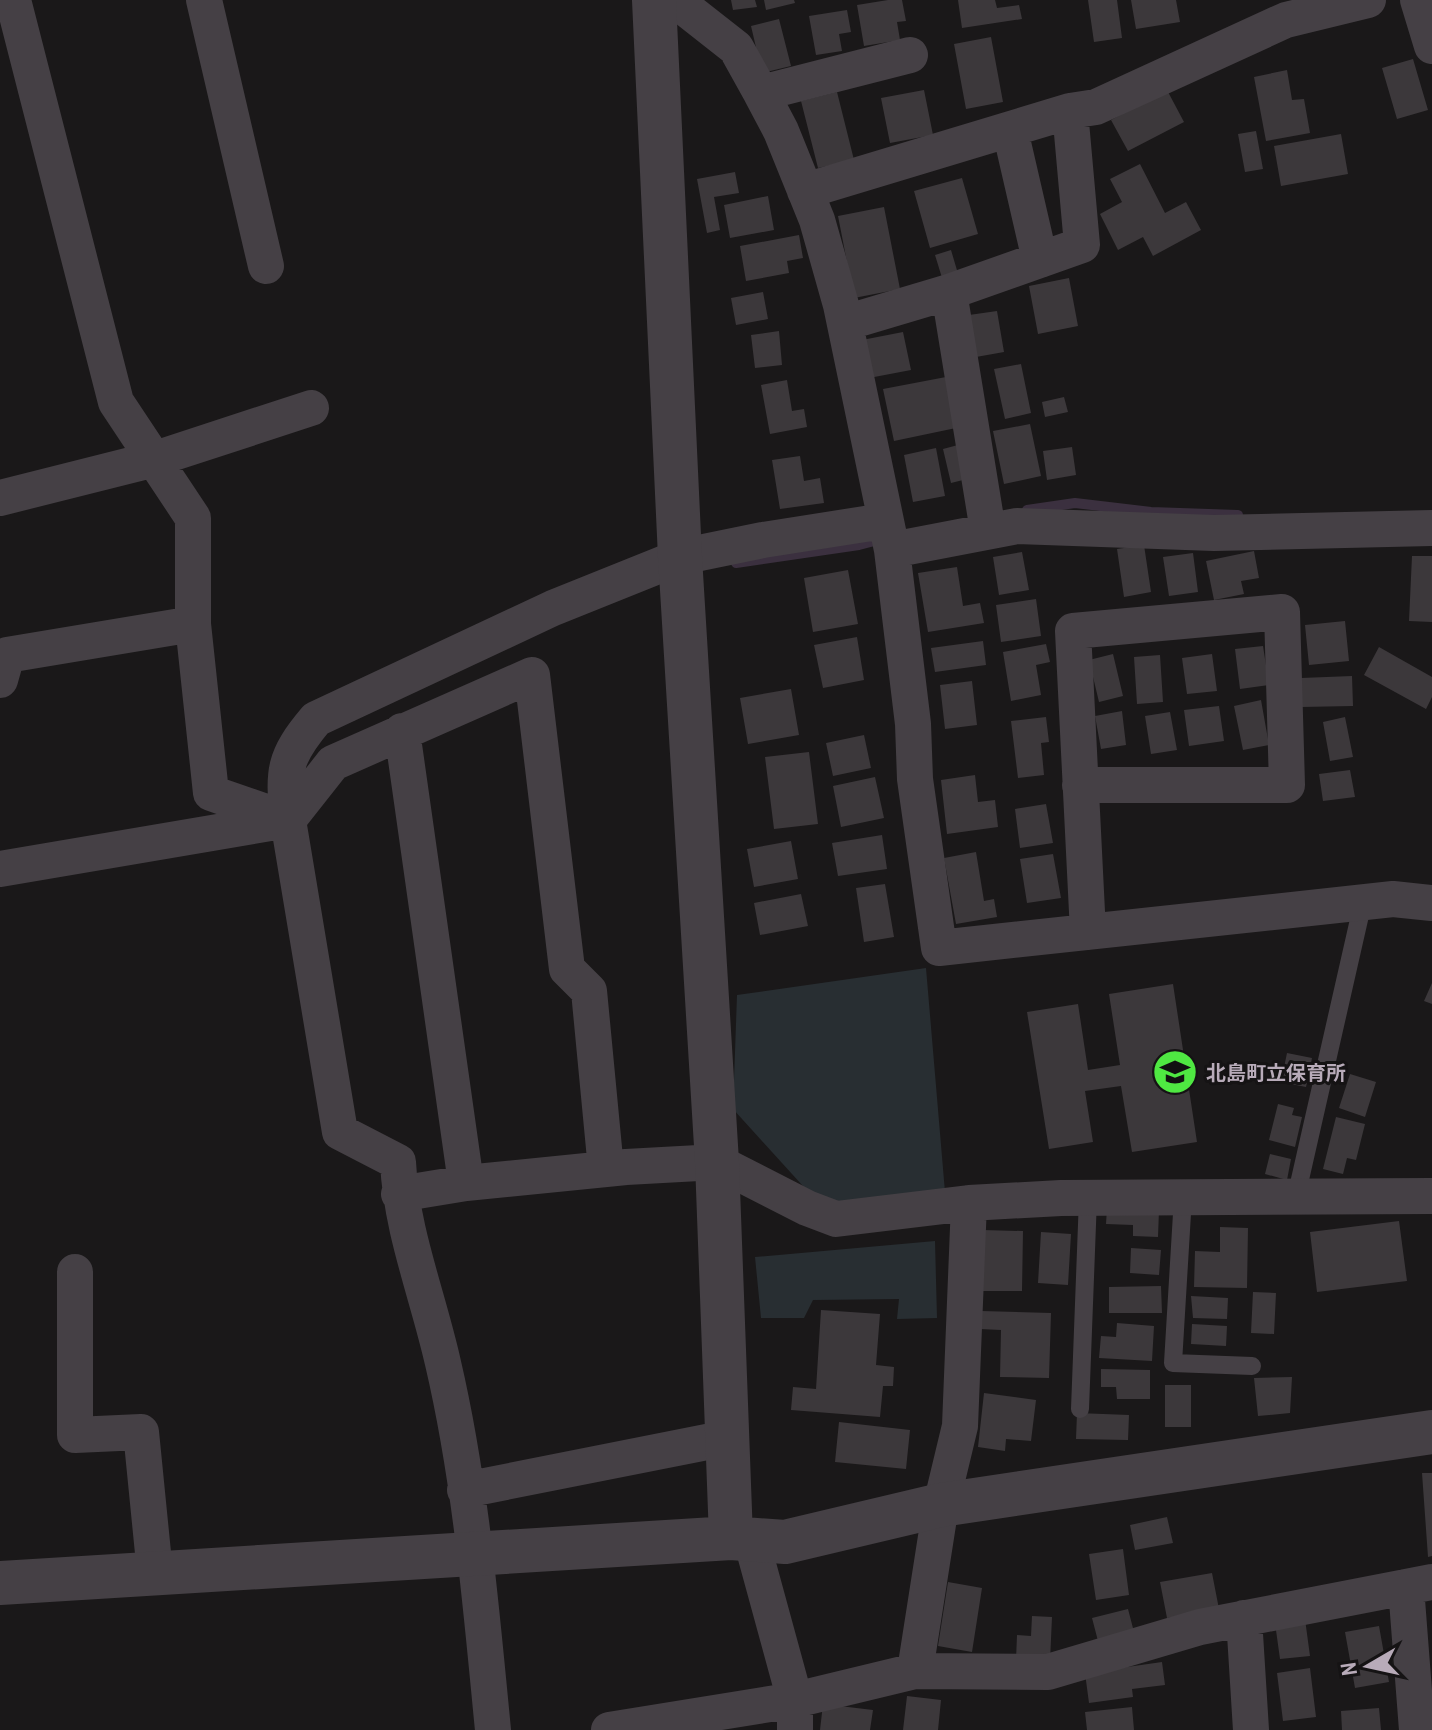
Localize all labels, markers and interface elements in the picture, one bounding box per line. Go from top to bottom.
school or university icon: 北島町立保育所 [1151,1048,1199,1096]
place label: 北島町立保育所 [1206,1059,1346,1086]
north arrow [1328,1626,1408,1706]
text: N [1332,1660,1364,1678]

